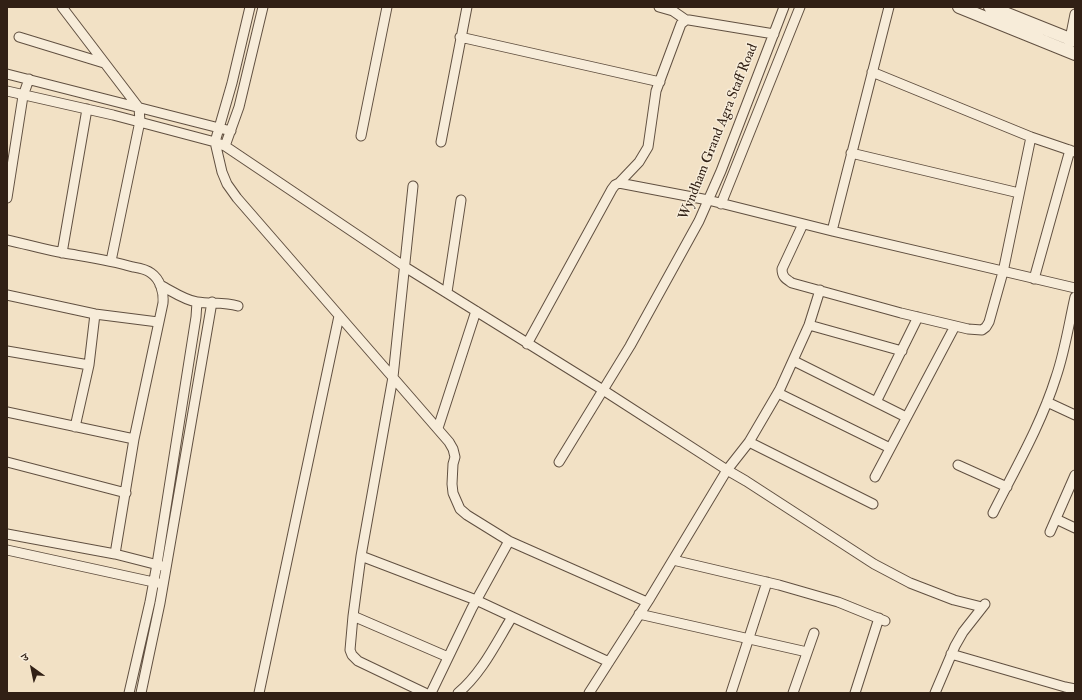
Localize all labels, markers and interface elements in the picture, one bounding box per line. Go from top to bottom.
street label: Wyndham Grand Agra Staff Road [676,41,762,223]
north arrow [12,648,52,688]
text: उ [19,651,31,664]

